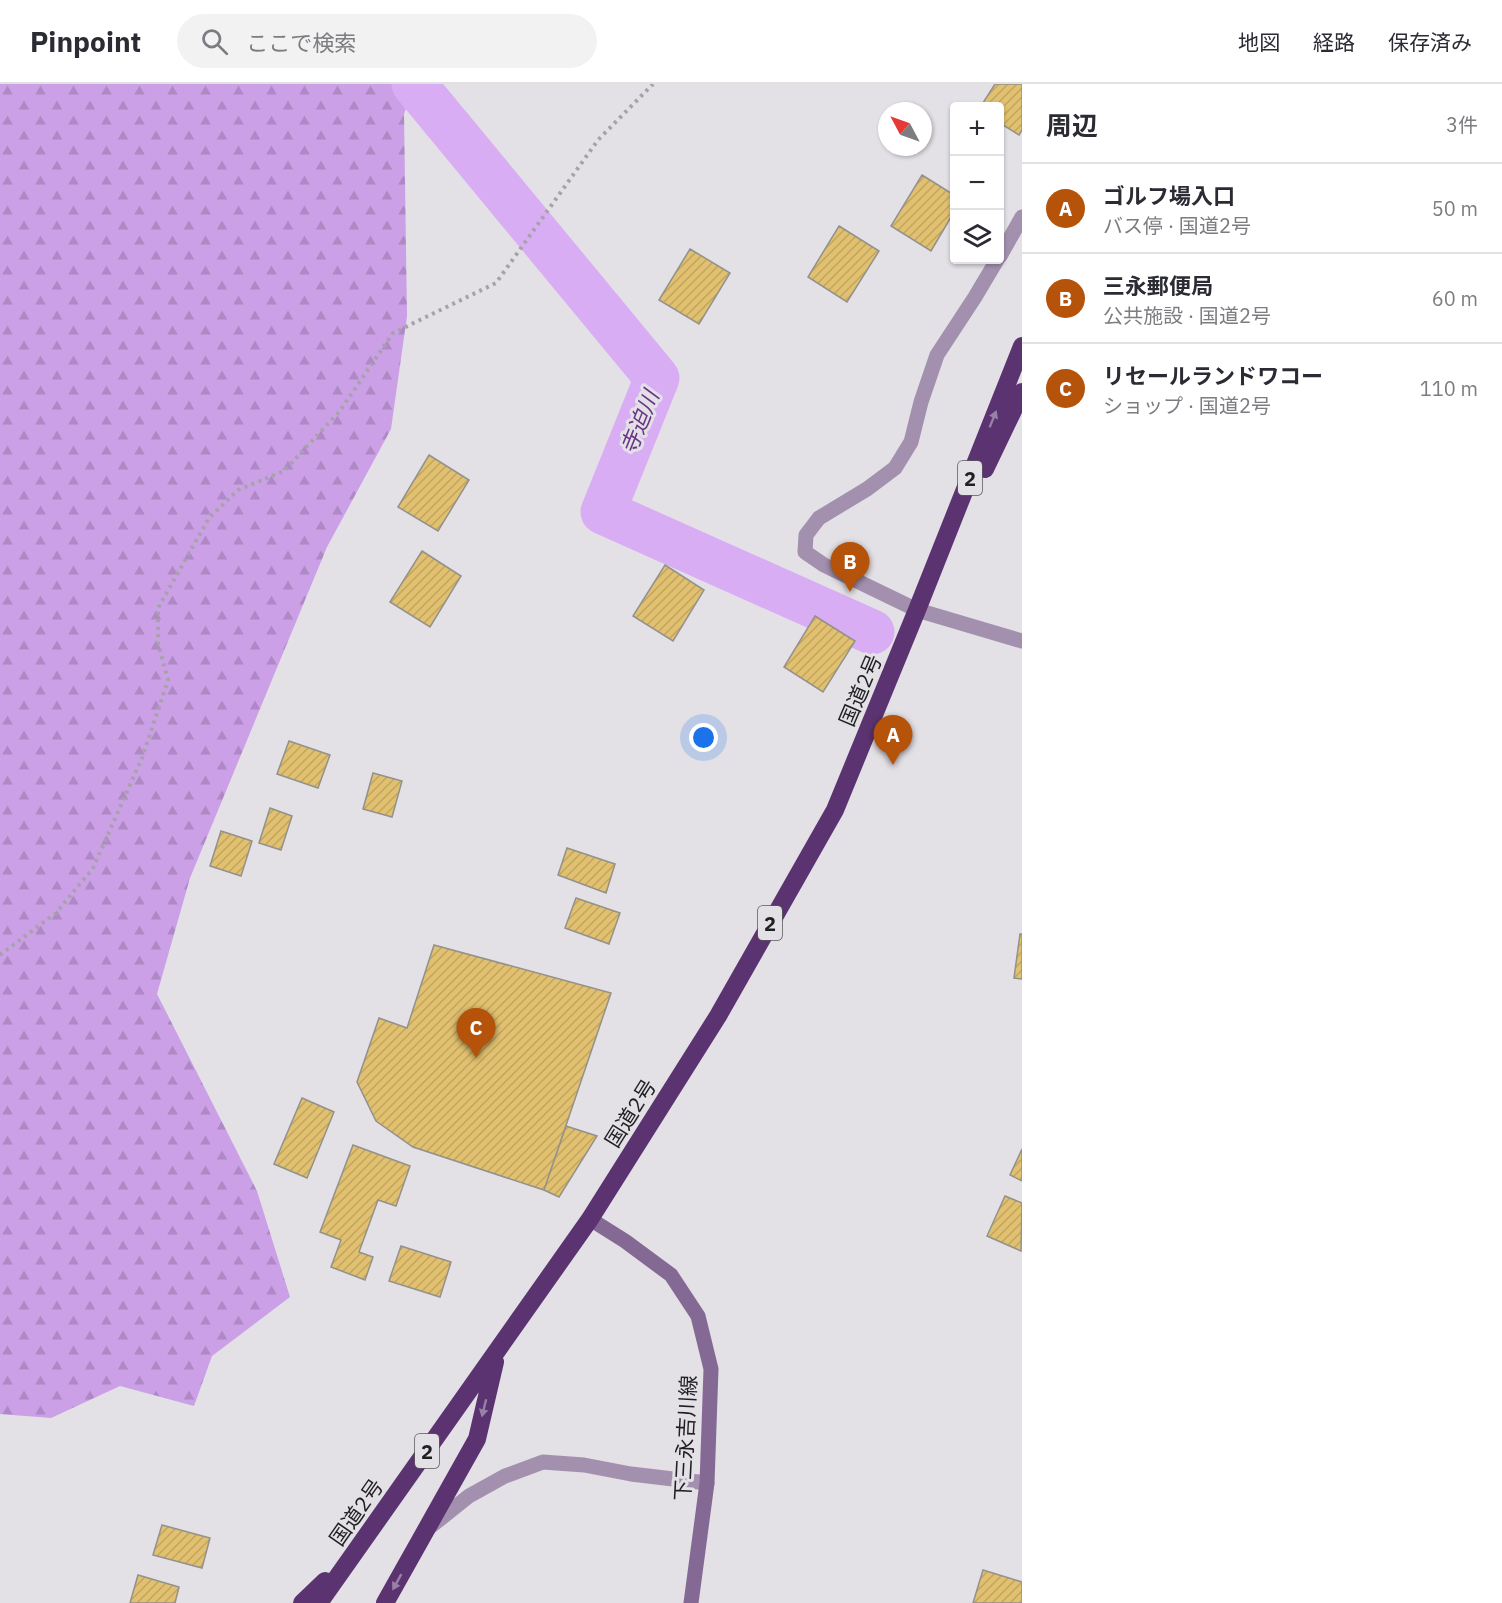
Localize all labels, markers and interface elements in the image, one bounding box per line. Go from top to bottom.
search box [177,14,597,68]
text: Pinpoint [30,23,141,60]
icon: search [198,25,231,58]
text: ここで検索 [246,28,356,57]
text: 地図 [1238,28,1280,56]
text: 経路 [1313,28,1355,56]
text: 保存済み [1388,28,1472,56]
north arrow [878,102,932,156]
map controls [950,102,1004,264]
button: + [950,102,1004,156]
text: 周辺 [1046,108,1098,142]
text: 3件 [1446,111,1478,138]
button: − [950,156,1004,210]
text: ゴルフ場入口 [1103,181,1235,210]
text: A [1059,195,1072,222]
text: 50 m [1432,195,1478,222]
button: layers [950,210,1004,264]
text: バス停 · 国道2号 [1103,212,1251,239]
text: 三永郵便局 [1103,271,1213,300]
text: B [1059,285,1072,312]
text: 60 m [1432,285,1478,312]
text: 公共施設 · 国道2号 [1103,302,1271,329]
text: リセールランドワコー [1103,361,1323,390]
text: C [1059,375,1072,402]
text: 110 m [1420,375,1478,402]
water label: 寺迫川 [613,384,666,458]
text: ショップ · 国道2号 [1103,392,1271,419]
one-way arrow [989,410,998,428]
road number: 2 [958,461,982,495]
pin: B [830,542,870,592]
street label: 国道2号 [832,650,888,730]
pin: A [874,716,912,765]
your location [689,723,718,752]
road number: 2 [758,906,782,940]
pin: C [456,1008,496,1058]
street label: 国道2号 [598,1074,662,1152]
street label: 下三永吉川線 [668,1374,702,1502]
one-way arrow [478,1399,488,1418]
road number: 2 [415,1434,439,1468]
street label: 国道2号 [323,1473,389,1551]
one-way arrow [392,1574,402,1591]

